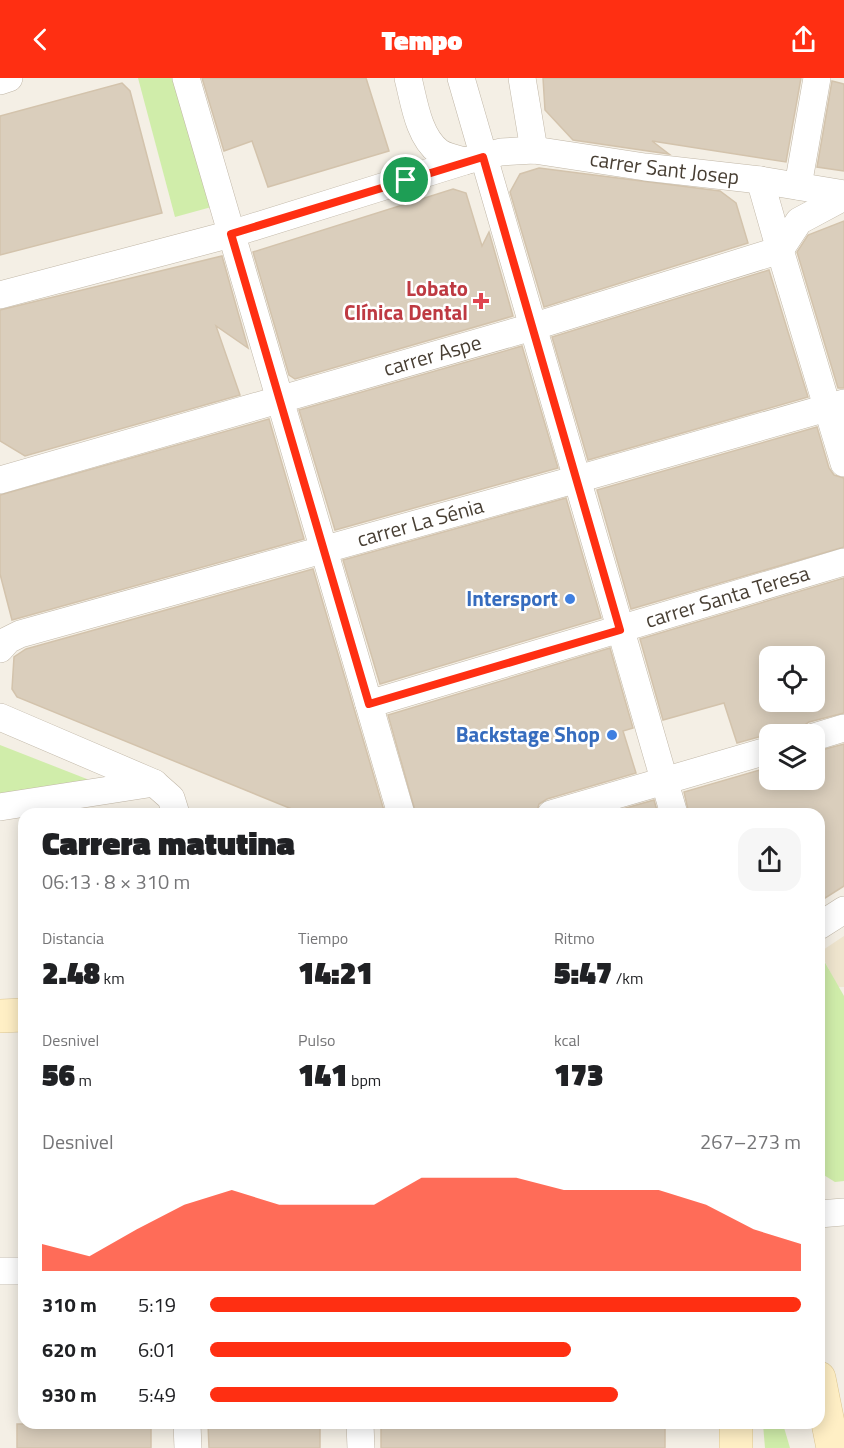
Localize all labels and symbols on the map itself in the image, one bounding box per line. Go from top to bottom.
street label: carrer Sant Josep [588,142,741,193]
pin [380,154,431,205]
place label: Lobato Clínica Dental [344,272,468,328]
marker: Lobato Clínica Dental [472,292,490,310]
street label: carrer Aspe [379,325,485,384]
street label: carrer La Sénia [353,489,488,555]
street label: carrer Santa Teresa [641,556,813,636]
place label: Intersport [466,582,558,614]
marker: Intersport [563,592,577,606]
place label: Backstage Shop [456,718,600,750]
marker: Backstage Shop [605,728,619,742]

